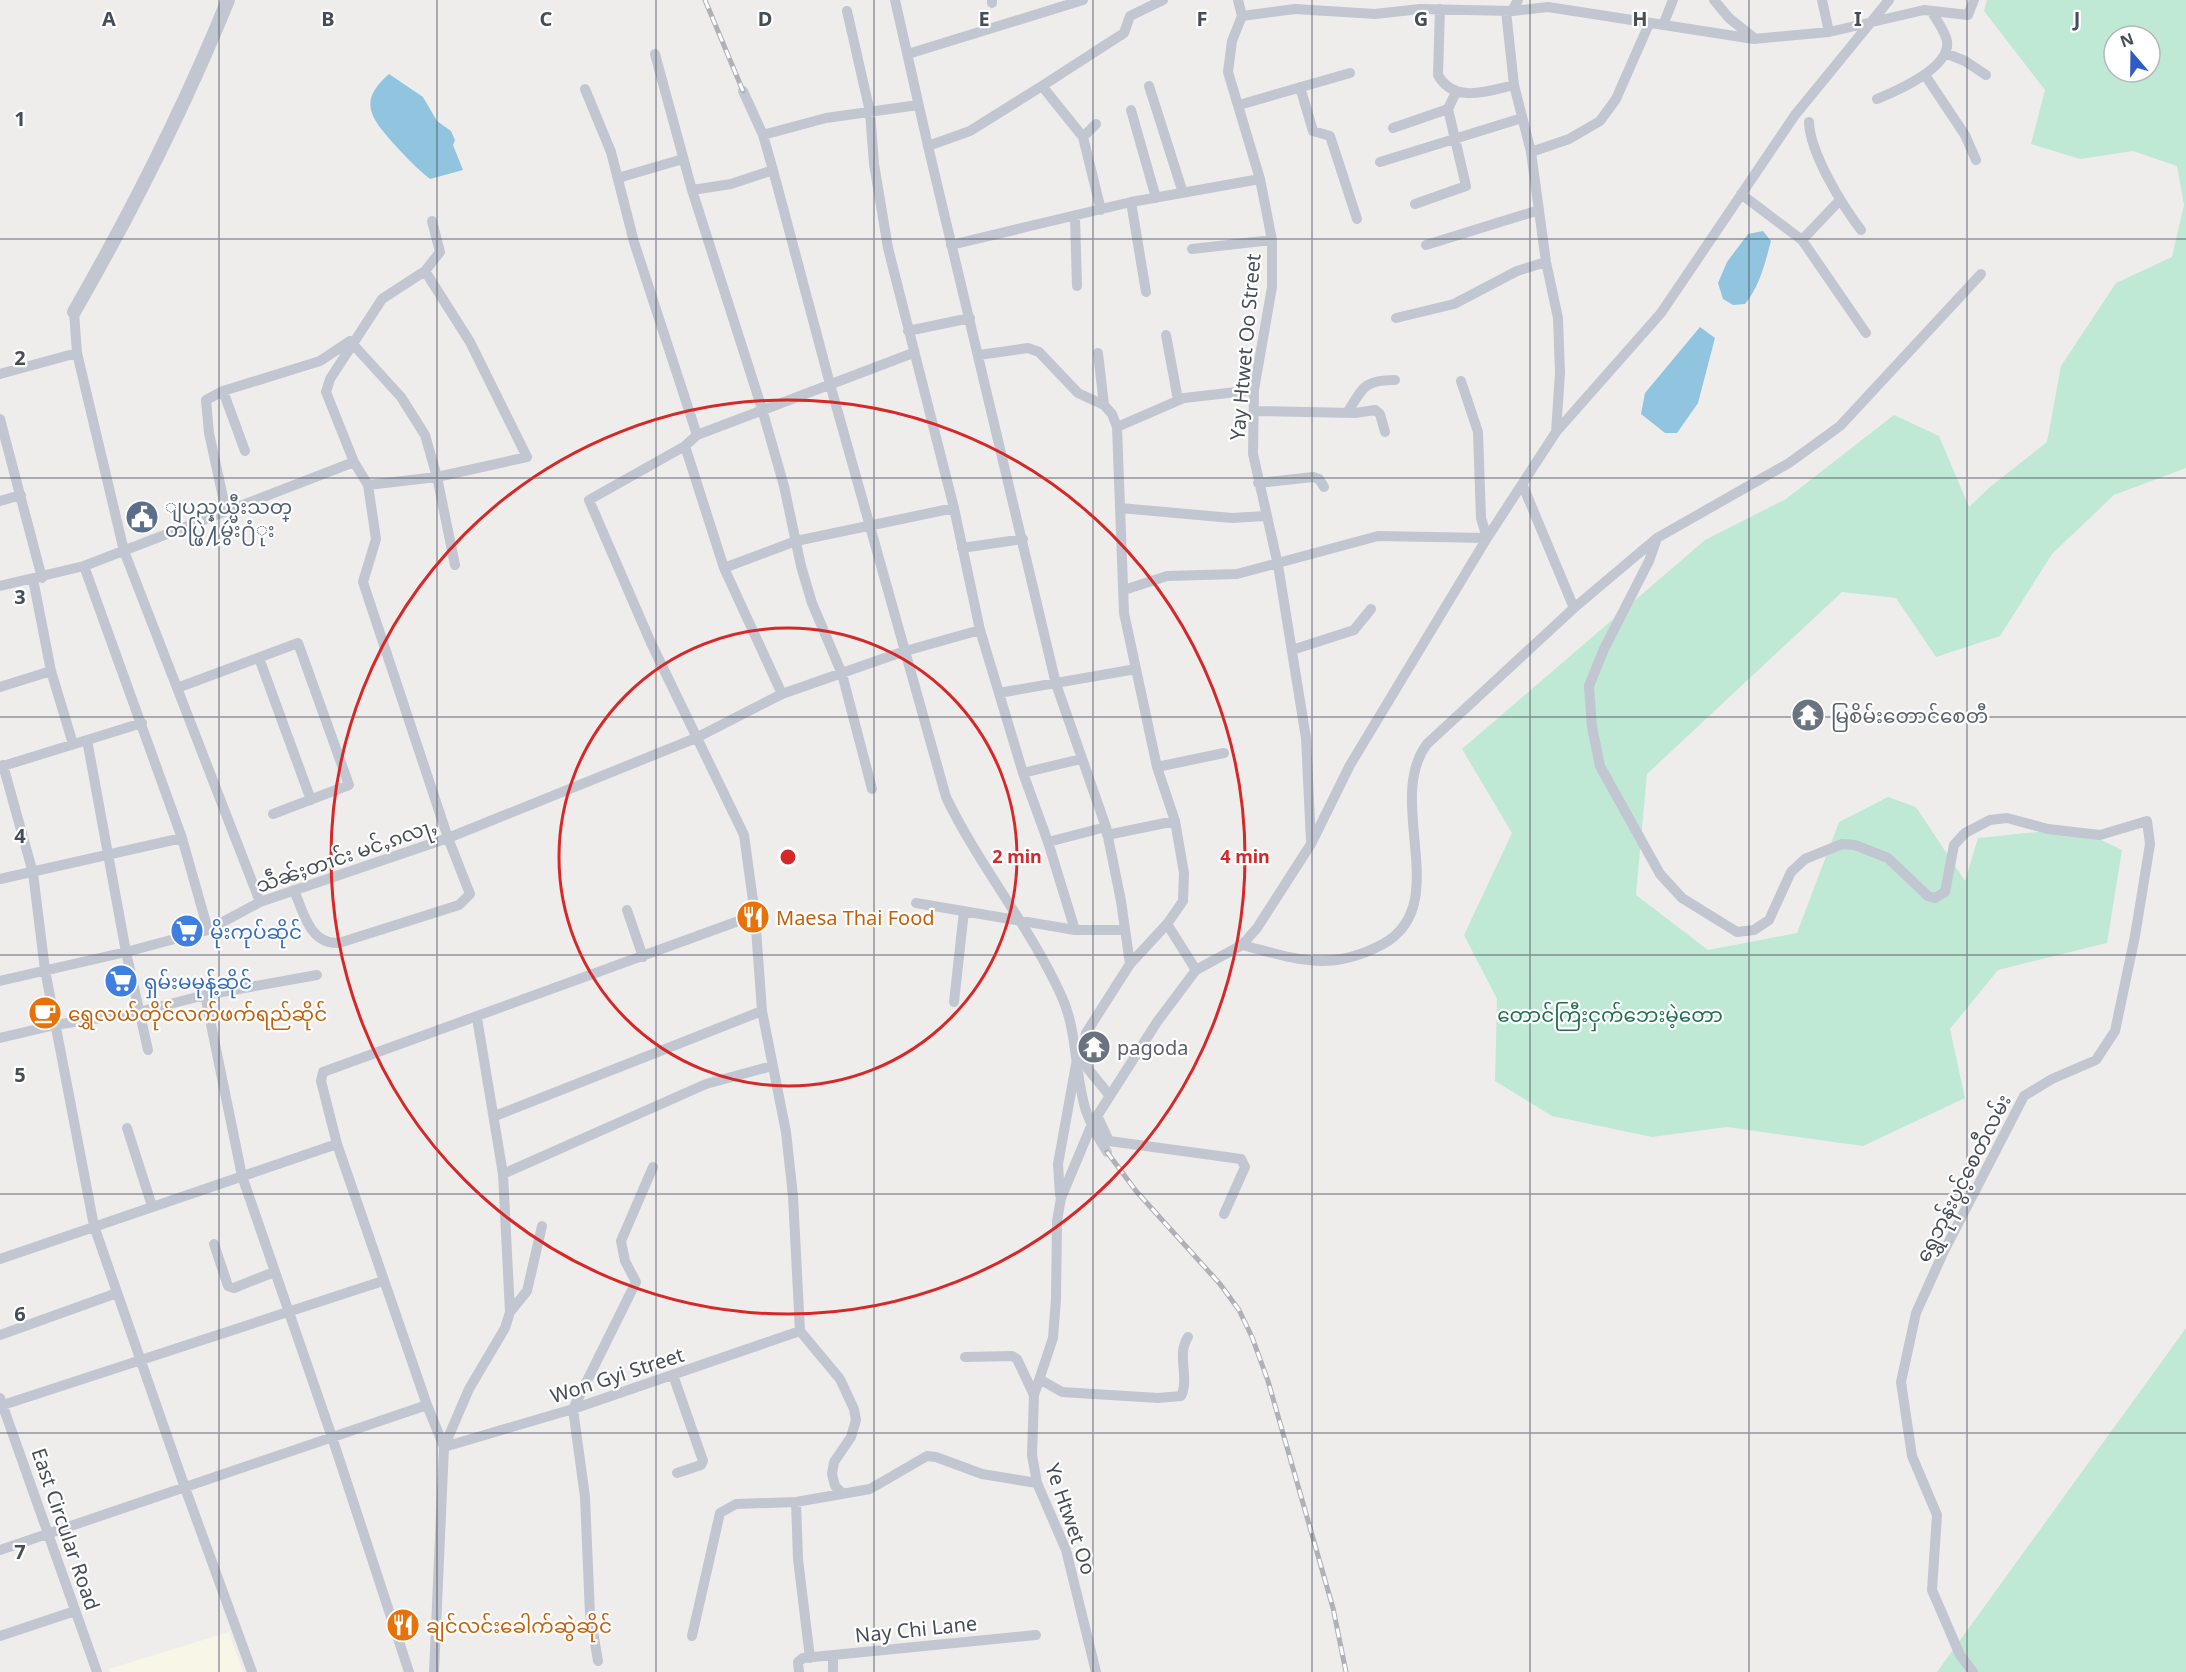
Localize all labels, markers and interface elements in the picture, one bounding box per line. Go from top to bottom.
text: A [102,5,116,32]
text: B [321,5,335,32]
text: C [540,5,553,32]
text: D [758,5,772,32]
text: E [978,5,990,32]
text: F [1197,5,1207,32]
text: G [1414,5,1428,32]
text: H [1632,5,1648,32]
text: I [1854,5,1862,32]
text: J [2072,5,2080,32]
north arrow [2102,24,2162,84]
text: N [2117,27,2137,52]
text: 1 [14,105,26,132]
street label: Yay Htwet Oo Street [1223,253,1267,441]
text: 2 [14,344,26,371]
place label: ျပည္နယ္မီးသတ္ တပ္ဖြဲ႔မွဴး႐ံုး [165,493,292,547]
public building icon: ျပည္နယ္မီးသတ္ တပ္ဖြဲ႔မွဴး႐ံုး [124,499,160,535]
text: 3 [14,583,26,610]
temple icon: မြစိမ်းတောင်စေတီ [1790,697,1826,733]
place label: မြစိမ်းတောင်စေတီ [1831,702,1988,732]
street label: သဵၼ်ႈတၢင်း မင်ႇၵလႃႇ [252,811,441,901]
text: 4 [14,822,26,849]
text: 2 min [992,844,1042,868]
text: 4 min [1220,844,1270,868]
centre of rings [778,847,798,867]
restaurant icon: Maesa Thai Food [735,899,771,935]
place label: Maesa Thai Food [776,904,935,931]
supermarket icon: မိုးကုပ်ဆိုင် [169,913,205,949]
place label: မိုးကုပ်ဆိုင် [210,918,302,949]
supermarket icon: ရှမ်းမမုန့်ဆိုင် [103,963,139,999]
place label: ရှမ်းမမုန့်ဆိုင် [144,968,252,999]
cafe icon: ရွှေလယ်တိုင်လက်ဖက်ရည်ဆိုင် [27,995,63,1031]
place label: ရွှေလယ်တိုင်လက်ဖက်ရည်ဆိုင် [68,1000,327,1031]
park label: တောင်ကြီးငှက်ဘေးမဲ့တော [1497,1001,1723,1032]
temple icon: pagoda [1076,1029,1112,1065]
place label: pagoda [1117,1034,1188,1061]
text: 5 [14,1061,26,1088]
street label: ရွှေဘုန်းပွင့်စေတီလမ်း [1909,1090,2021,1268]
text: 6 [14,1300,26,1327]
street label: Won Gyi Street [547,1341,687,1409]
street label: East Circular Road [26,1444,106,1614]
street label: Ye Htwet Oo [1039,1460,1103,1578]
text: 7 [14,1538,26,1565]
restaurant icon: ချင်လင်းခေါက်ဆွဲဆိုင် [385,1607,421,1643]
street label: Nay Chi Lane [854,1609,978,1649]
place label: ချင်လင်းခေါက်ဆွဲဆိုင် [426,1612,612,1643]

